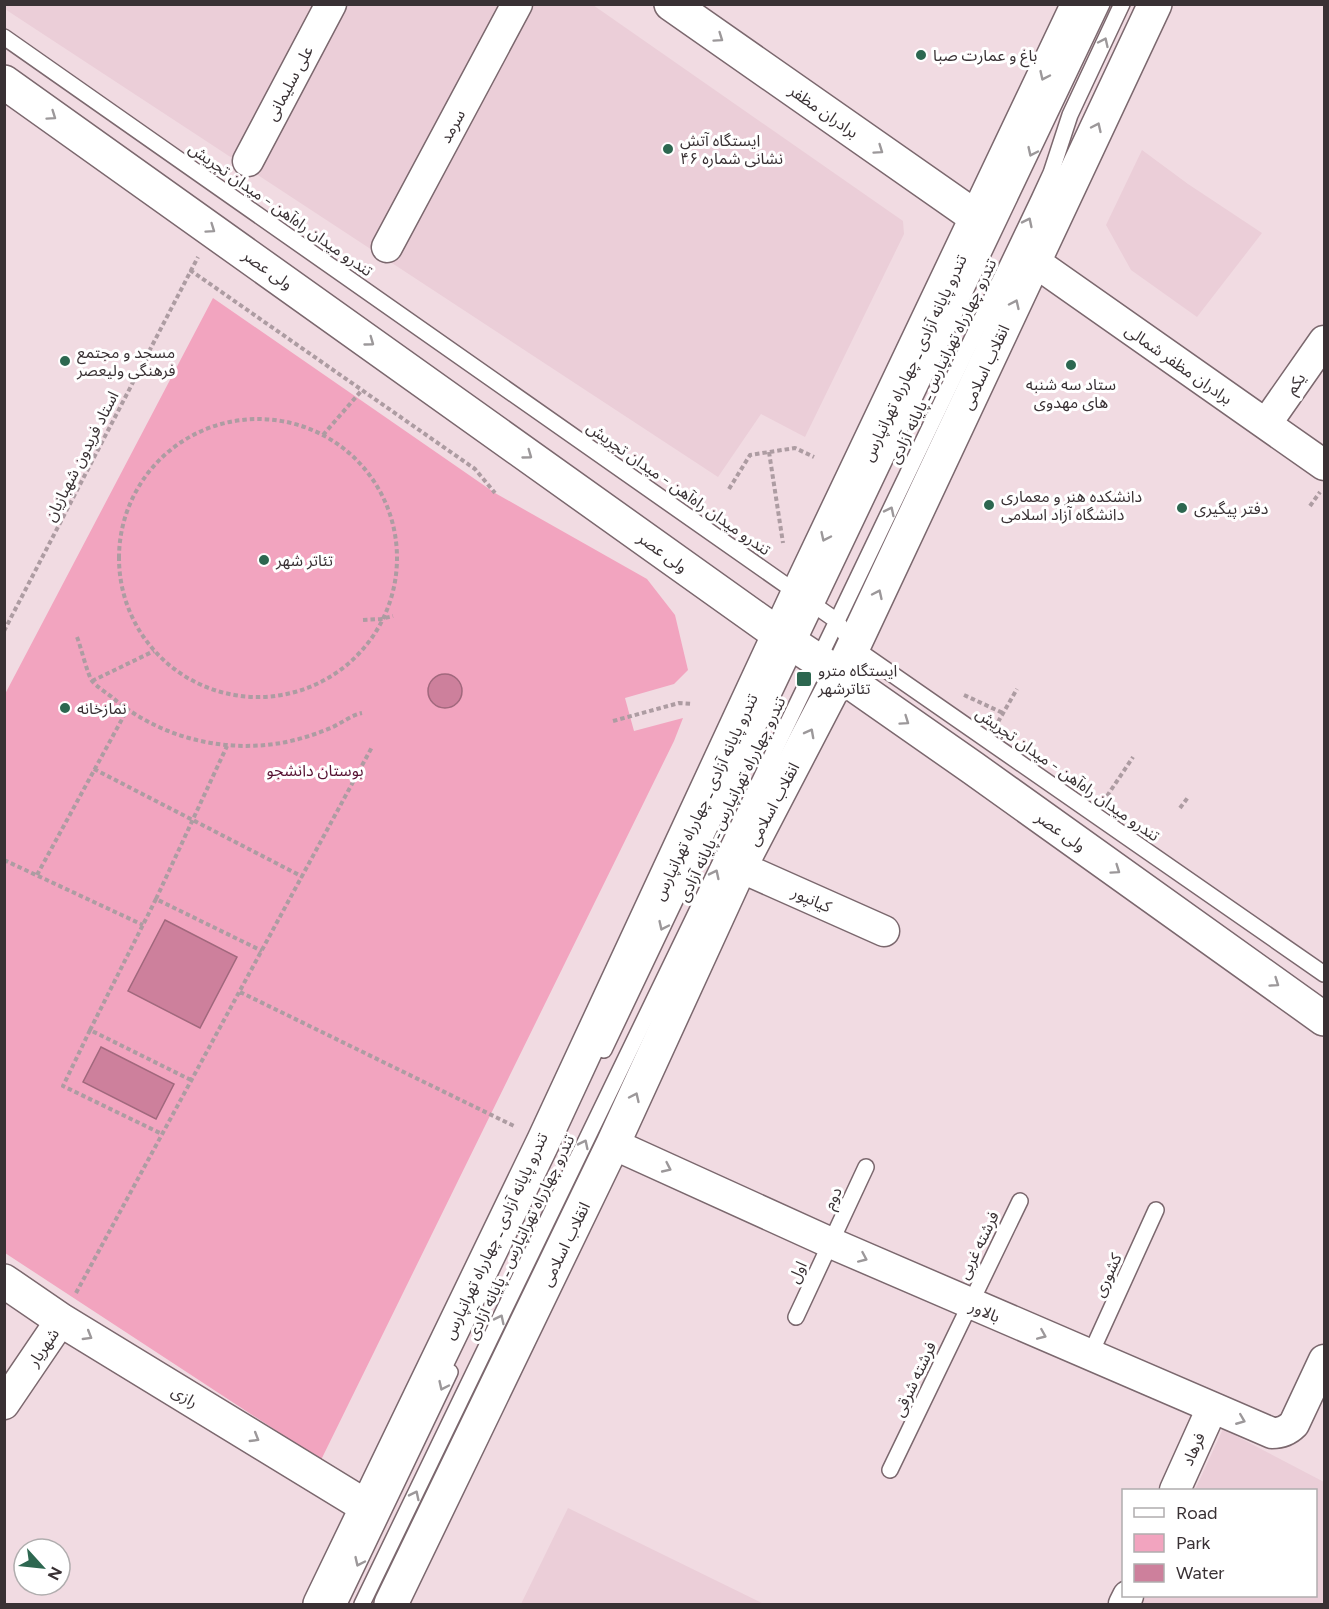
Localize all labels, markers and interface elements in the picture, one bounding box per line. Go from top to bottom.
one-way arrow [712,31,723,42]
one-way arrow [1097,38,1109,49]
street label: علی سلیمانی [262,43,317,124]
place label: باغ و عمارت صبا [933,46,1037,68]
marker: باغ و عمارت صبا [914,48,928,62]
one-way arrow [1039,70,1051,81]
street label: برادران مظفر [785,80,862,142]
street label: سرمد [436,106,469,146]
one-way arrow [46,108,57,119]
one-way arrow [1090,123,1102,134]
place label: ایستگاه آتش نشانی شماره ۴۶ [680,131,783,168]
street label: تندرو میدان راه‌آهن - میدان تجریش [185,139,376,280]
marker: ایستگاه آتش نشانی شماره ۴۶ [661,142,675,156]
one-way arrow [872,143,883,154]
one-way arrow [1027,146,1039,157]
one-way arrow [1021,217,1032,228]
one-way arrow [204,222,215,233]
street label: ولی عصر [238,245,296,293]
street label: تندرو پایانه آزادی ـ چهارراه تهرانپارس [858,252,972,465]
street label: تندرو چهارراه تهرانپارس ـ پایانه آزادی [884,255,1002,467]
one-way arrow [1007,299,1019,310]
street label: برادران مظفر شمالی [1122,320,1236,408]
street label: انقلاب اسلامی [957,322,1013,413]
one-way arrow [363,335,374,346]
place label: مسجد و مجتمع فرهنگی ولیعصر [76,343,176,380]
marker: مسجد و مجتمع فرهنگی ولیعصر [58,354,72,368]
marker: ستاد سه شنبه های مهدوی [1064,358,1078,372]
street label: یکم [1281,369,1312,399]
place label: ستاد سه شنبه های مهدوی [1026,375,1116,412]
street label: استاد فریدون شهبازیان [40,388,122,524]
street label: تندرو میدان راه‌آهن - میدان تجریش [583,418,774,559]
one-way arrow [522,448,533,459]
place label: دانشکده هنر و معماری دانشگاه آزاد اسلامی [1001,487,1142,524]
marker: دانشکده هنر و معماری دانشگاه آزاد اسلامی [982,498,996,512]
place label: دفتر پیگیری [1194,499,1268,519]
marker: دفتر پیگیری [1175,501,1189,515]
one-way arrow [882,507,894,518]
street label: ولی عصر [633,527,691,577]
one-way arrow [820,530,832,541]
place label: تئاتر شهر [275,551,333,570]
marker: تئاتر شهر [257,553,271,567]
one-way arrow [870,590,882,601]
place label: ایستگاه مترو تئاترشهر [817,661,897,698]
marker: ایستگاه مترو تئاترشهر [795,670,813,688]
street label: تندرو پایانه آزادی ـ چهارراه تهرانپارس [649,691,763,904]
street label: تندرو چهارراه تهرانپارس ـ پایانه آزادی [673,693,791,905]
place label: نمازخانه [77,699,127,718]
marker: نمازخانه [58,701,72,715]
street label: تندرو میدان راه‌آهن - میدان تجریش [972,704,1163,845]
one-way arrow [899,714,910,725]
one-way arrow [803,728,814,739]
street label: انقلاب اسلامی [744,759,803,849]
park label: بوستان دانشجو [266,761,364,780]
street label: ولی عصر [1031,807,1089,855]
one-way arrow [1109,863,1120,874]
one-way arrow [707,869,719,880]
street label: کیانپور [788,882,835,918]
one-way arrow [658,920,670,931]
one-way arrow [1268,976,1279,987]
one-way arrow [627,1093,639,1104]
street label: تندرو پایانه آزادی ـ چهارراه تهرانپارس [439,1130,553,1343]
street label: تندرو چهارراه تهرانپارس ـ پایانه آزادی [462,1131,580,1343]
one-way arrow [577,1139,589,1150]
one-way arrow [660,1161,671,1173]
street label: دوم [819,1184,849,1214]
street label: انقلاب اسلامی [537,1199,594,1290]
street label: فرشته غربی [954,1208,1003,1282]
one-way arrow [857,1250,868,1262]
street label: کشوری [1089,1250,1126,1300]
street label: اول [784,1258,812,1287]
street label: بالاور [966,1296,1003,1326]
one-way arrow [492,1315,504,1326]
street label: شهریار [23,1325,63,1371]
one-way arrow [1036,1328,1047,1340]
one-way arrow [82,1329,92,1341]
street label: فرشته شرقی [889,1339,940,1420]
one-way arrow [439,1380,451,1391]
street label: رازی [168,1381,201,1412]
one-way arrow [1234,1413,1245,1425]
street label: فرهاد [1178,1430,1209,1469]
one-way arrow [249,1431,259,1443]
legend [1122,1489,1317,1597]
one-way arrow [407,1491,419,1502]
text: Road [1176,1502,1217,1524]
text: Park [1176,1532,1211,1554]
north arrow [12,1537,72,1597]
one-way arrow [355,1556,367,1567]
text: Water [1176,1562,1224,1584]
text: N [44,1564,66,1583]

